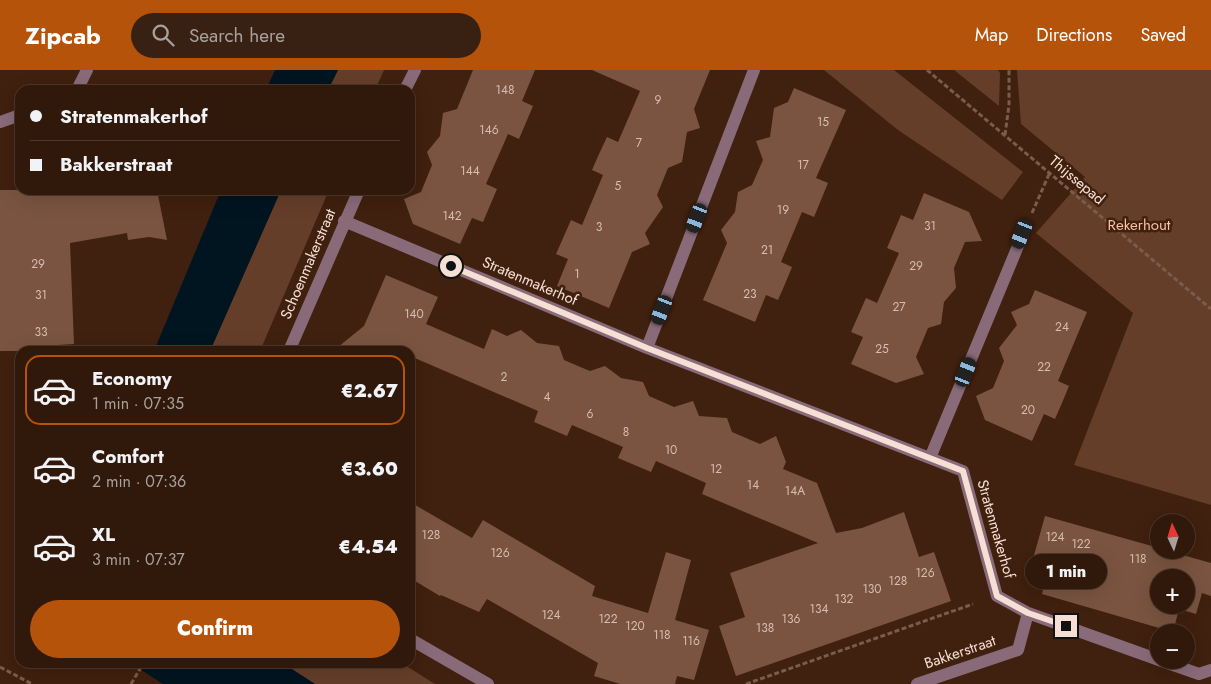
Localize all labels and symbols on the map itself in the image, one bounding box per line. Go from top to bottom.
house number: 148 [496,81,514,99]
house number: 9 [655,91,662,109]
house number: 15 [817,113,829,131]
house number: 146 [479,121,499,139]
house number: 7 [636,134,643,152]
street label: Thijssepad [1044,150,1110,210]
house number: 17 [797,156,810,174]
house number: 144 [460,162,480,180]
house number: 5 [615,177,622,195]
car [684,201,709,235]
house number: 19 [777,201,789,219]
street label: Schoenmakerstraat [275,205,341,323]
house number: 142 [442,207,462,225]
park label: Rekerhout [1108,214,1171,236]
house number: 31 [924,217,936,235]
car [1009,217,1034,251]
house number: 3 [596,218,603,236]
house number: 21 [761,241,773,259]
street label: Stratenmakerhof [479,251,582,311]
house number: 29 [31,255,45,273]
route start [440,255,462,277]
house number: 29 [909,257,923,275]
house number: 1 [574,265,580,283]
house number: 23 [743,285,757,303]
house number: 31 [35,286,47,304]
car [649,293,674,327]
house number: 27 [892,298,906,316]
house number: 140 [404,305,424,323]
house number: 24 [1055,318,1069,336]
house number: 33 [34,323,48,341]
house number: 25 [875,340,889,358]
car [953,355,978,389]
house number: 22 [1037,358,1051,376]
house number: 2 [501,368,508,386]
house number: 4 [544,388,551,406]
house number: 20 [1021,401,1035,419]
house number: 6 [587,405,594,423]
house number: 8 [623,423,629,441]
house number: 10 [665,441,677,459]
house number: 12 [710,460,722,478]
house number: 14 [747,476,759,494]
street label: Stratenmakerhof [971,477,1021,582]
house number: 14A [785,482,805,500]
north arrow [1150,514,1195,559]
house number: 128 [422,526,440,544]
house number: 124 [1045,528,1065,546]
house number: 122 [1071,535,1091,553]
house number: 126 [490,544,510,562]
house number: 118 [1129,550,1147,568]
callout: 1 min [1025,554,1107,588]
house number: 126 [915,564,935,582]
house number: 128 [889,572,907,590]
house number: 130 [862,580,882,598]
house number: 132 [835,590,854,608]
house number: 134 [810,600,828,618]
house number: 124 [541,606,561,624]
house number: 122 [598,610,618,628]
house number: 136 [782,610,801,628]
route end [1055,615,1077,637]
house number: 120 [625,617,645,635]
house number: 138 [756,619,774,637]
house number: 118 [653,626,671,644]
street label: Bakkerstraat [921,629,999,674]
house number: 116 [682,632,700,650]

